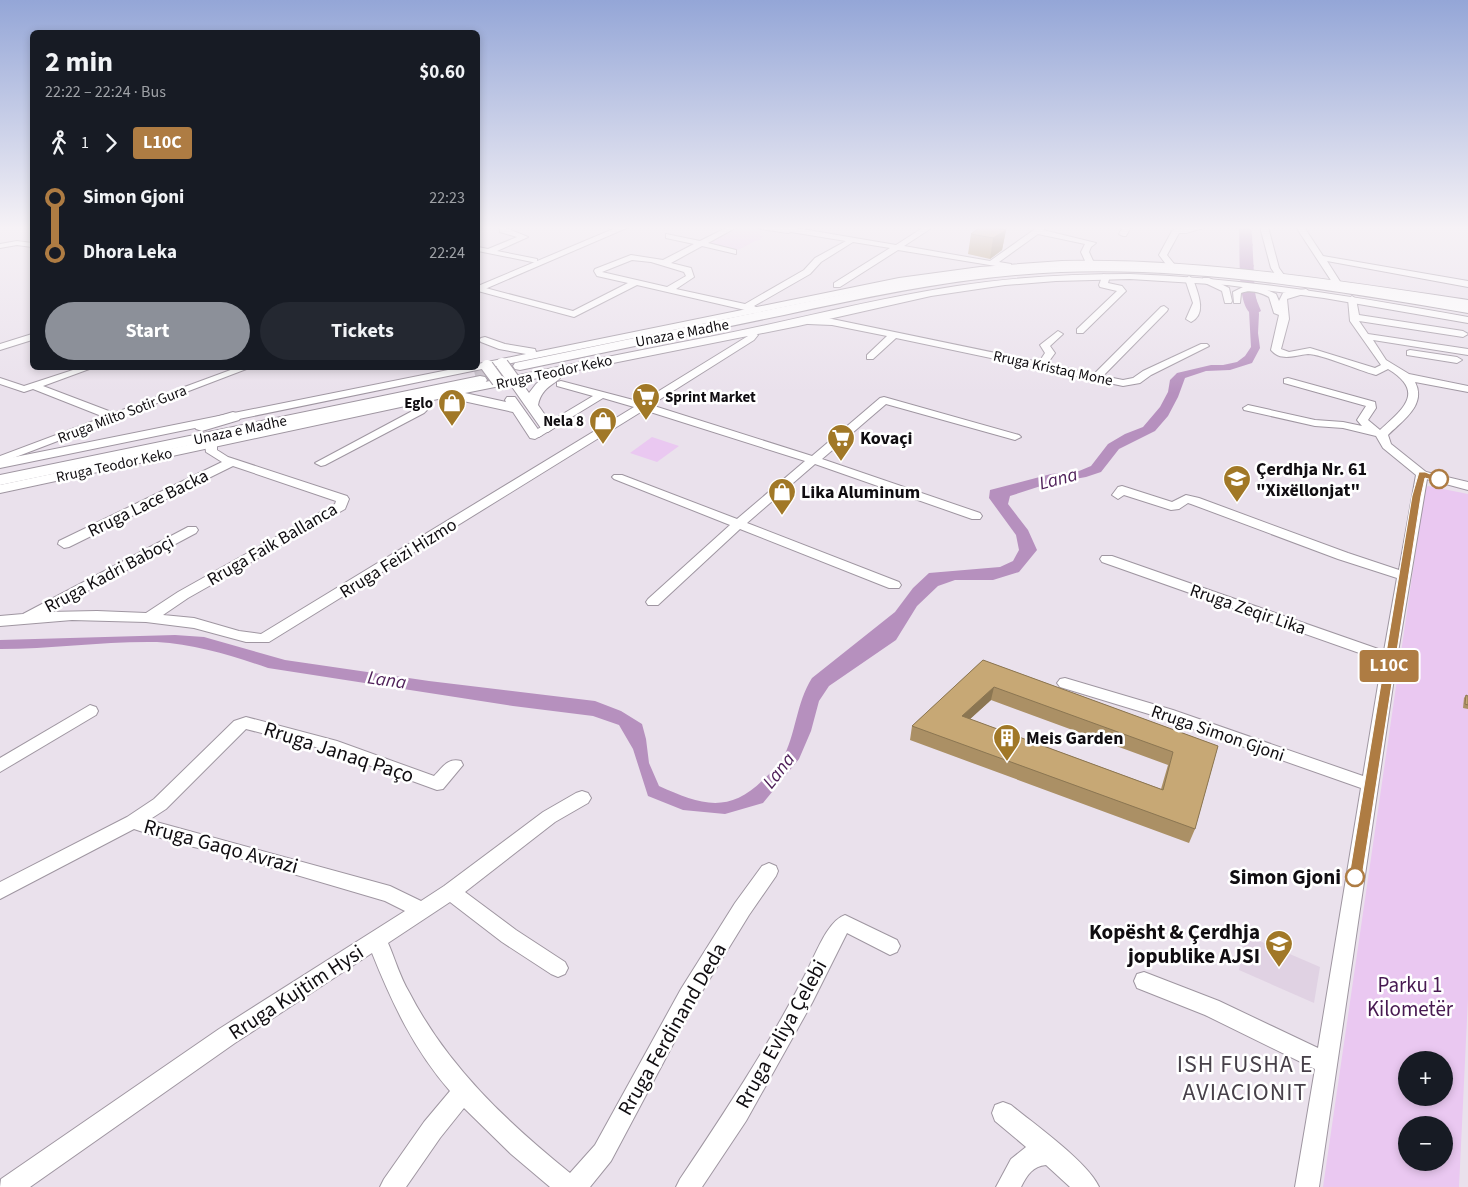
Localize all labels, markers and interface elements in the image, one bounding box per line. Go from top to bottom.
text: 2 min [45,42,113,82]
text: $0.60 [419,59,465,86]
text: 22:22 – 22:24 · Bus [45,81,166,103]
icon: walk [45,129,73,157]
icon: forward [97,129,125,157]
text: L10C [143,130,182,155]
text: 1 [81,132,89,154]
text: Simon Gjoni [83,184,184,211]
text: 22:23 [429,187,465,209]
text: Dhora Leka [83,239,177,266]
text: 22:24 [429,242,465,264]
button: Start [45,302,250,360]
button: Tickets [260,302,465,360]
street label: Unaza e Madhe [634,314,731,353]
street label: Rruga Kristaq Mone [991,346,1115,391]
street label: Rruga Teodor Keko [494,350,614,395]
street label: Rruga Milto Sotir Gura [55,380,190,449]
supermarket icon: Sprint Market [631,382,661,421]
place label: Sprint Market [665,387,756,408]
shop icon: Eglo [437,388,467,427]
place label: Eglo [404,393,433,414]
shop icon: Nela 8 [588,406,618,445]
street label: Unaza e Madhe [192,410,289,451]
place label: Nela 8 [543,411,584,432]
supermarket icon: Kovaçi [826,423,856,462]
place label: Kovaçi [860,426,913,451]
street label: Rruga Teodor Keko [54,443,174,488]
place label: Çerdhja Nr. 61 "Xixëllonjat" [1256,457,1367,503]
water label: Lana [1036,461,1081,498]
street label: Rruga Lace Backa [84,463,213,544]
school or university icon: Çerdhja Nr. 61 "Xixëllonjat" [1222,464,1252,503]
unlabelled marker [1429,469,1449,489]
shop icon: Lika Aluminum [767,477,797,516]
place label: Lika Aluminum [801,480,920,505]
street label: Rruga Faik Ballanca [202,497,342,592]
street label: Rruga Feizi Hizmo [335,512,462,605]
street label: Rruga Kadri Baboçi [40,530,178,619]
street label: Rruga Zeqir Lika [1186,578,1309,641]
line badge: L10C [1354,650,1424,682]
text: L10C [1370,653,1408,678]
water label: Lana [366,664,408,697]
street label: Rruga Simon Gjoni [1148,699,1288,768]
street label: Rruga Janaq Paço [260,714,418,790]
building icon: Meis Garden [992,723,1022,762]
place label: Meis Garden [1026,726,1123,751]
water label: Lana [757,747,802,795]
street label: Rruga Gaqo Avrazi [140,811,302,881]
place label: Simon Gjoni [1229,862,1341,892]
marker: Simon Gjoni [1345,867,1365,887]
place label: Kopësht & Çerdhja jopublike AJSI [1089,917,1260,971]
school or university icon: Kopësht & Çerdhja jopublike AJSI [1264,929,1294,968]
street label: Rruga Kujtim Hysi [223,937,369,1047]
street label: Rruga Ferdinand Deda [610,937,734,1121]
street label: Rruga Evliya Çelebi [728,954,834,1114]
park label: Parku 1 Kilometër [1367,970,1454,1024]
district label: ISH FUSHA E AVIACIONIT [1177,1047,1313,1110]
map controls [1398,1051,1453,1171]
button: + [1398,1051,1453,1106]
button: − [1398,1116,1453,1171]

